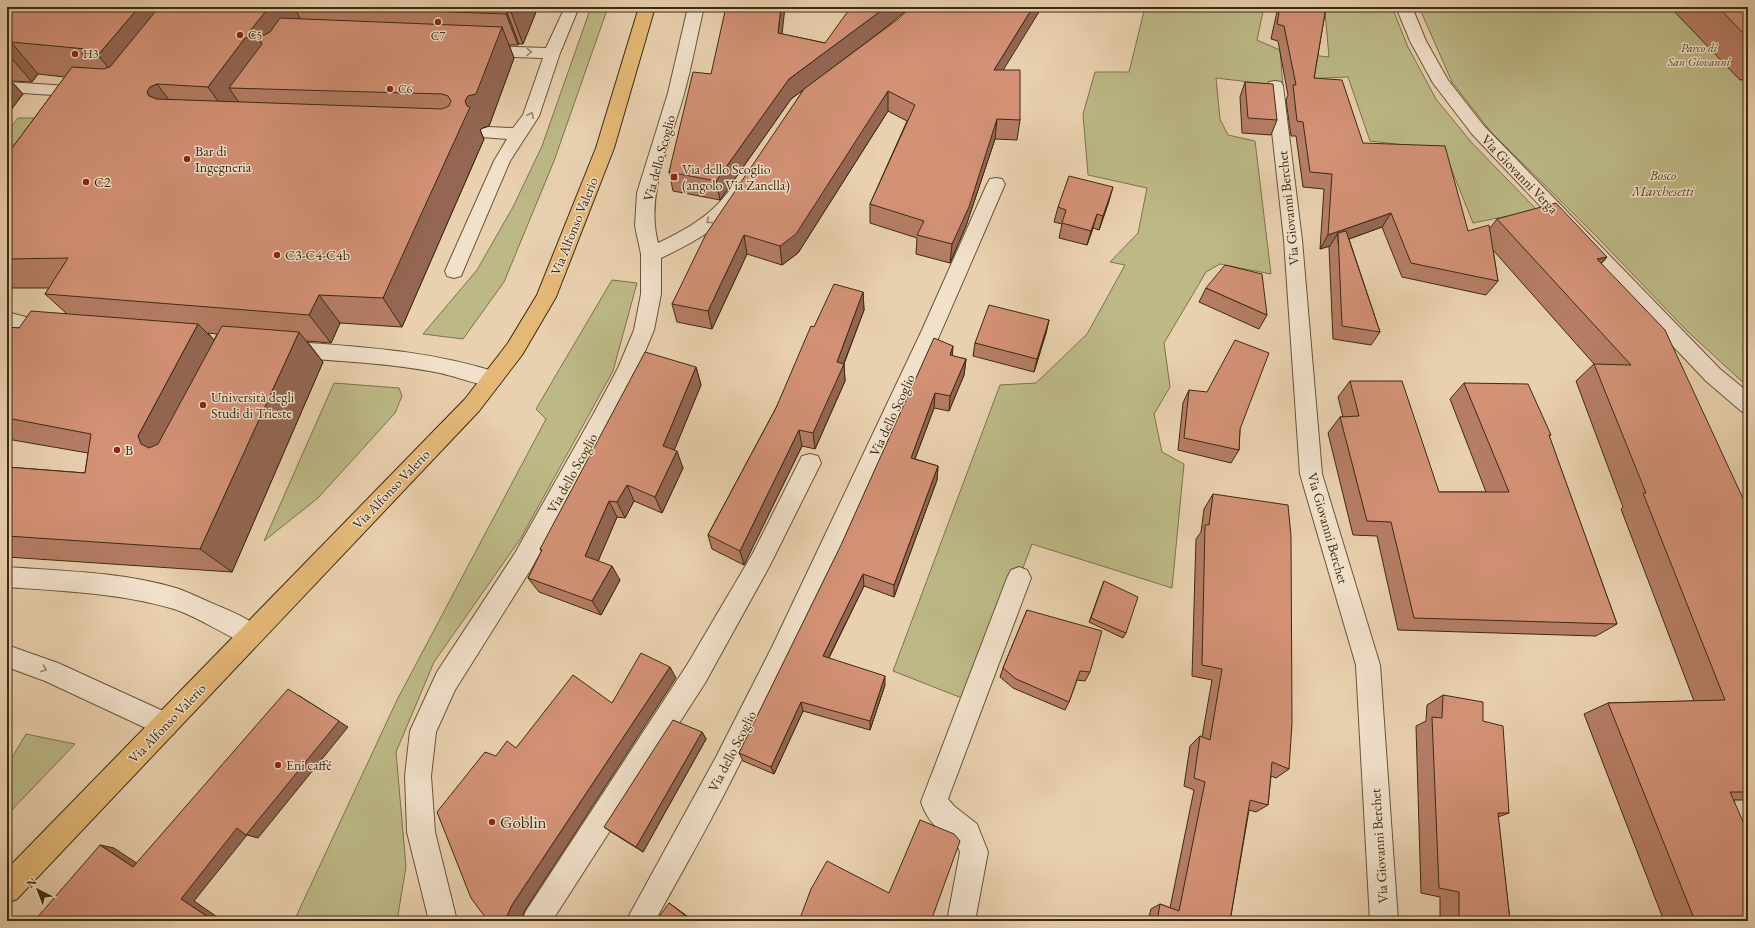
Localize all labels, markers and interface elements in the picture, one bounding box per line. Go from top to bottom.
marker: C7 [433,17,443,27]
place label: C5 [248,27,263,43]
place label: C7 [431,28,445,44]
marker: C5 [235,30,245,40]
park label: Parco di San Giovanni [1667,40,1731,70]
place label: H3 [83,46,99,62]
one-way arrow [526,48,532,57]
marker: H3 [70,49,80,59]
place label: C6 [398,81,413,97]
marker: C6 [385,84,395,94]
one-way arrow [526,112,534,119]
street label: Via dello Scoglio [639,113,679,203]
street label: Via Giovanni Verga [1478,130,1563,218]
place label: Bar di Ingegneria [195,142,252,176]
street label: Via Giovanni Berchet [1273,149,1303,266]
marker: Bar di Ingegneria [182,154,192,164]
place label: Via dello Scoglio (angolo Via Zanella) [682,160,790,194]
park label: Bosco Marchesetti [1631,166,1695,200]
marker: Via dello Scoglio (angolo Via Zanella) [669,172,679,182]
place label: C2 [94,173,111,191]
street label: Via Alfonso Valerio [546,174,602,278]
marker: C2 [81,177,91,187]
one-way arrow [707,216,714,223]
place label: C3-C4-C4b [285,246,350,264]
marker: C3-C4-C4b [272,250,282,260]
street label: Via dello Scoglio [865,371,919,459]
place label: Università degli Studi di Trieste [211,388,295,422]
marker: Università degli Studi di Trieste [198,400,208,410]
street label: Via dello Scoglio [543,430,601,516]
place label: B [125,441,133,459]
marker: B [112,445,122,455]
street label: Via Alfonso Valerio [348,445,434,533]
street label: Via Giovanni Berchet [1304,470,1353,586]
one-way arrow [40,665,47,673]
street label: Via Alfonso Valerio [124,679,210,767]
street label: Via dello Scoglio [704,707,760,795]
place label: Eni caffé [286,756,332,774]
marker: Eni caffé [273,760,283,770]
street label: Via Giovanni Berchet [1366,787,1392,904]
place label: Goblin [500,811,547,833]
marker: Goblin [487,817,497,827]
north arrow [18,870,58,910]
text: N [23,874,39,891]

